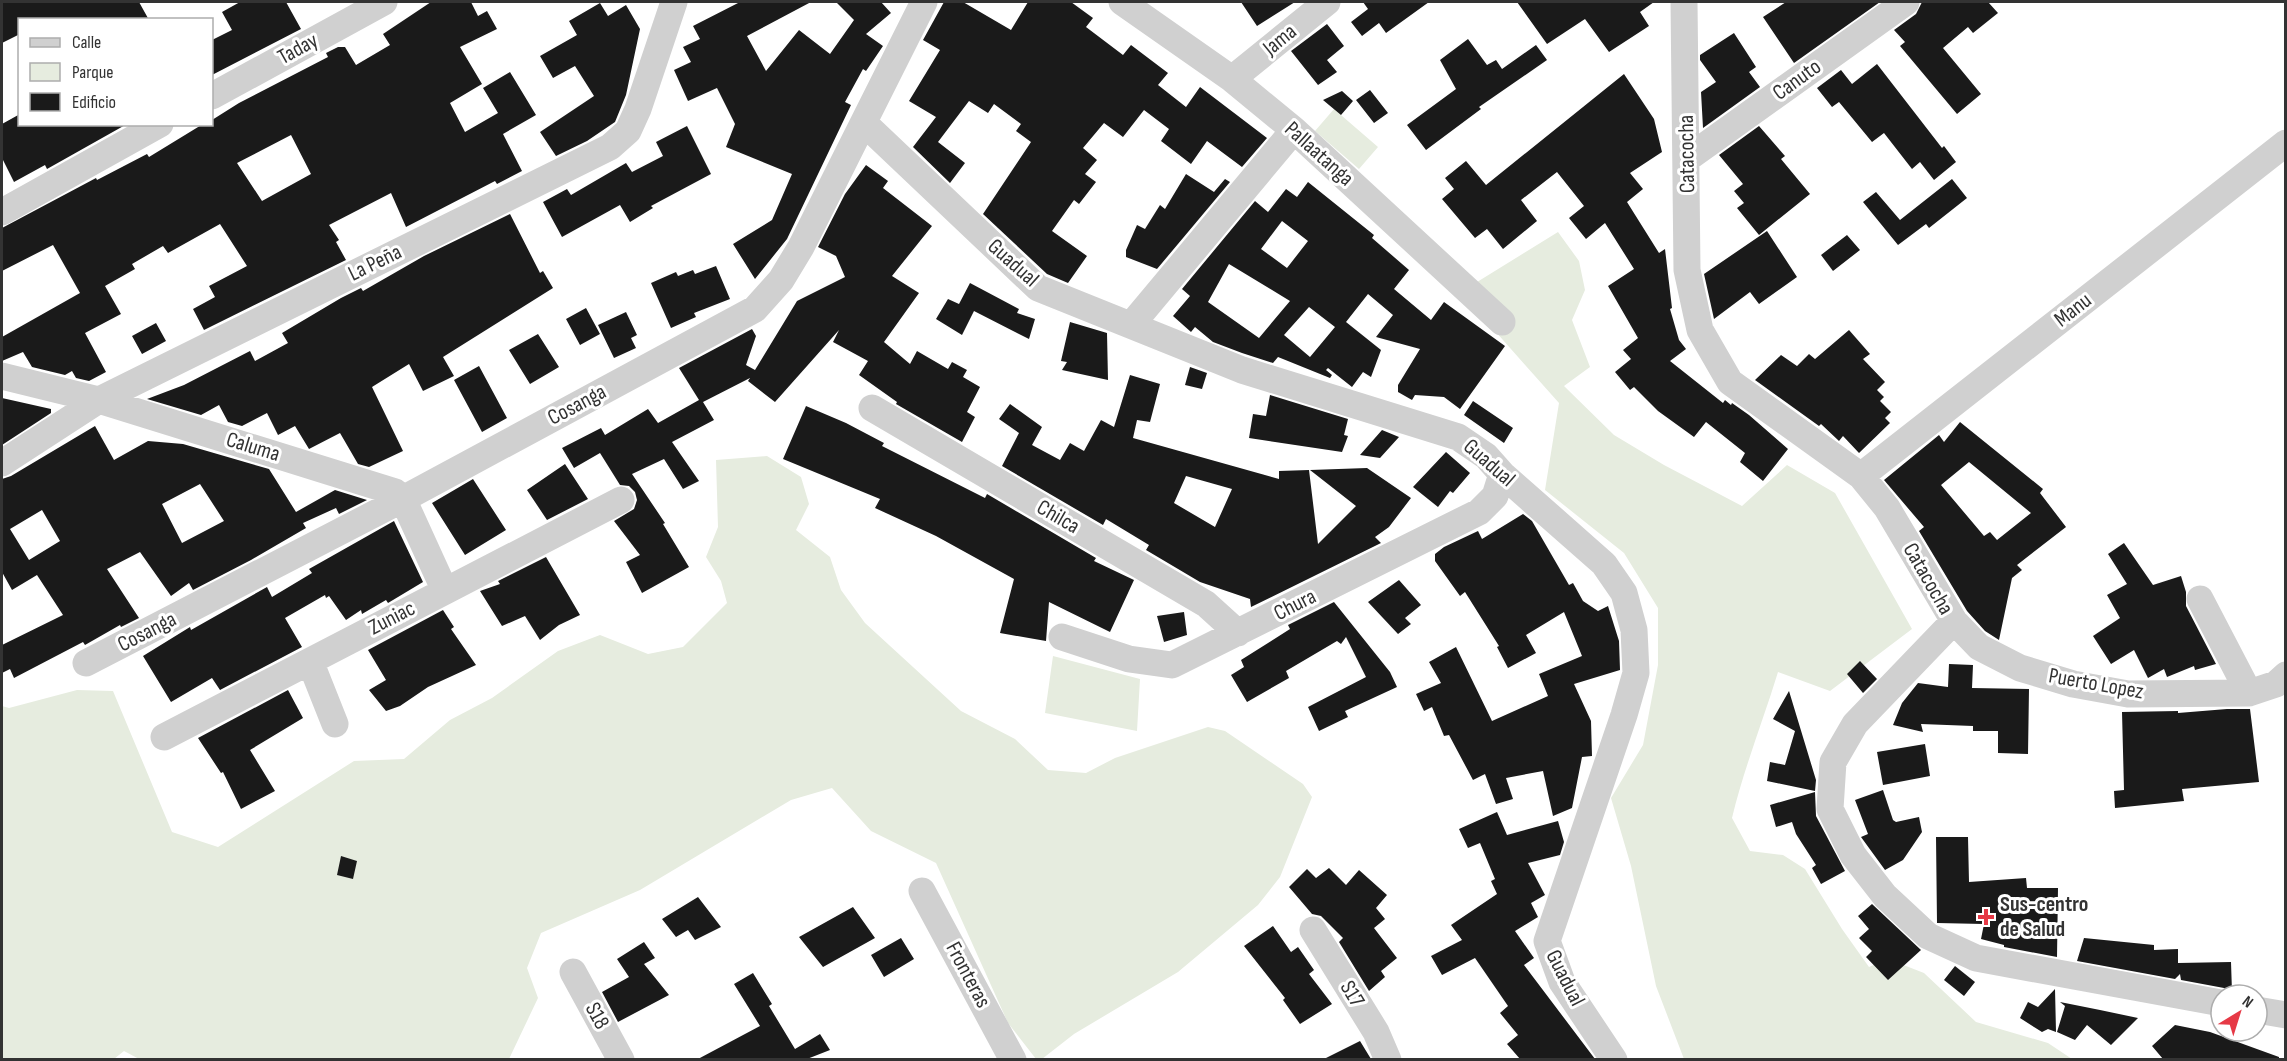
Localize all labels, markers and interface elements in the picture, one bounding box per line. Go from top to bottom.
legend [18,18,213,126]
street label: Jama [1257,18,1302,62]
street label: Taday [273,27,323,71]
text: Calle [72,32,101,53]
street label: Canuto [1768,53,1826,107]
text: Parque [72,62,113,83]
text: Edificio [72,92,116,113]
street label: Catacocha [1673,115,1701,193]
street label: Pallaatanga [1279,116,1359,192]
street label: Guadual [982,233,1044,293]
street label: La Peña [344,239,406,287]
street label: Manu [2049,287,2097,333]
street label: Cosanga [543,378,611,432]
street label: Caluma [223,426,283,468]
street label: Guadual [1458,433,1520,493]
street label: Chilca [1032,494,1084,540]
street label: Catacocha [1897,538,1959,620]
street label: Chura [1269,583,1321,627]
street label: Zuniac [364,595,420,641]
street label: Cosanga [113,606,181,658]
street label: Puerto Lopez [2046,662,2146,706]
place label: Sus-centro de Salud [2000,891,2088,943]
marker: Sus-centro de Salud [1977,908,1995,926]
street label: Fronteras [939,937,997,1013]
street label: Guadual [1539,945,1591,1011]
street label: S17 [1334,976,1370,1012]
north arrow [2209,983,2269,1043]
text: N [2238,992,2257,1012]
street label: S18 [579,998,615,1034]

